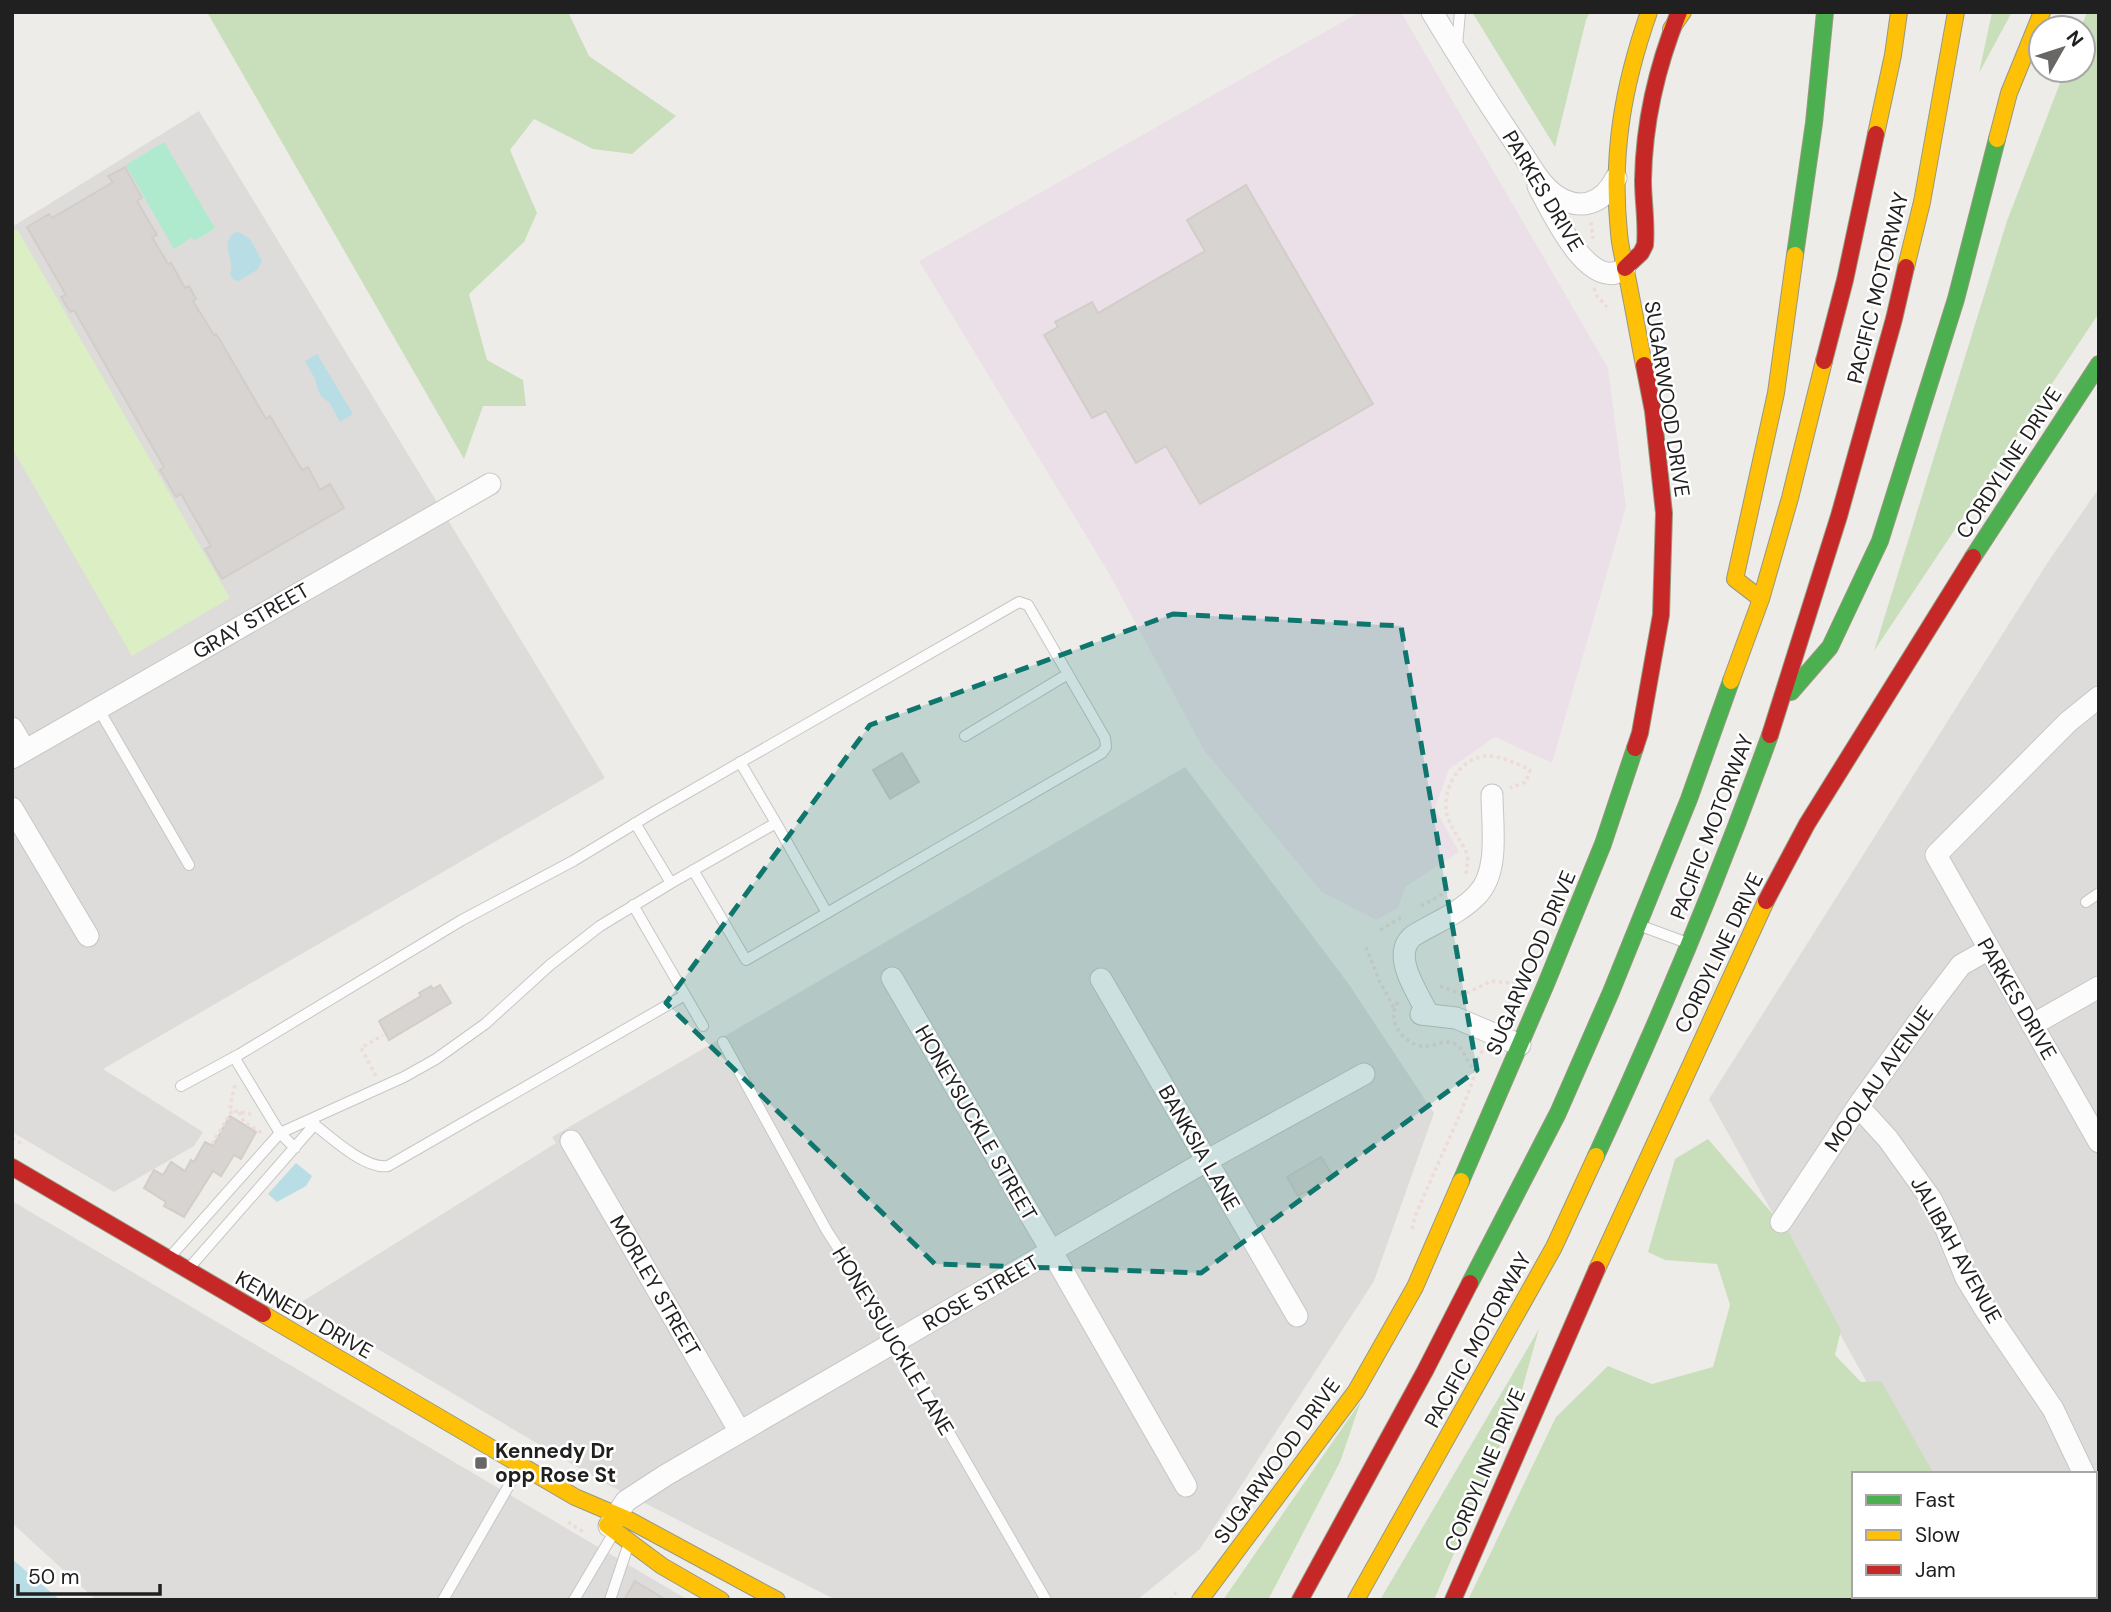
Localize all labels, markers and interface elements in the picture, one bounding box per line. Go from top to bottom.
north arrow [2027,14,2097,84]
text: N [2061,25,2089,52]
street label: PARKES DRIVE [1496,125,1590,257]
street label: PACIFIC MOTORWAY [1841,189,1915,387]
street label: SUGARWOOD DRIVE [1638,299,1696,499]
street label: CORDYLINE DRIVE [1950,382,2068,544]
street label: GRAY STREET [188,576,315,666]
street label: PACIFIC MOTORWAY [1664,730,1760,924]
street label: SUGARWOOD DRIVE [1479,866,1583,1060]
street label: CORDYLINE DRIVE [1668,868,1770,1038]
street label: PARKES DRIVE [1971,933,2063,1065]
street label: MOOLAU AVENUE [1818,1001,1940,1157]
street label: HONEYSUCKLE STREET [908,1020,1044,1226]
street label: BANKSIA LANE [1152,1080,1246,1216]
street label: JALIBAH AVENUE [1904,1171,2008,1329]
street label: MORLEY STREET [603,1210,707,1362]
street label: HONEYSUUCKLE LANE [826,1242,960,1440]
street label: PACIFIC MOTORWAY [1418,1247,1538,1433]
street label: ROSE STREET [918,1248,1044,1338]
street label: KENNEDY DRIVE [230,1264,378,1366]
street label: SUGARWOOD DRIVE [1207,1373,1347,1549]
street label: CORDYLINE DRIVE [1438,1384,1532,1556]
place label: Kennedy Dr opp Rose St [495,1437,616,1489]
marker: Kennedy Dr opp Rose St [473,1455,489,1471]
legend [1852,1472,2097,1598]
text: Fast [1915,1486,1955,1514]
text: Slow [1915,1521,1960,1549]
scale bar [18,1552,159,1596]
text: Jam [1915,1556,1956,1584]
text: 50 m [28,1563,79,1591]

